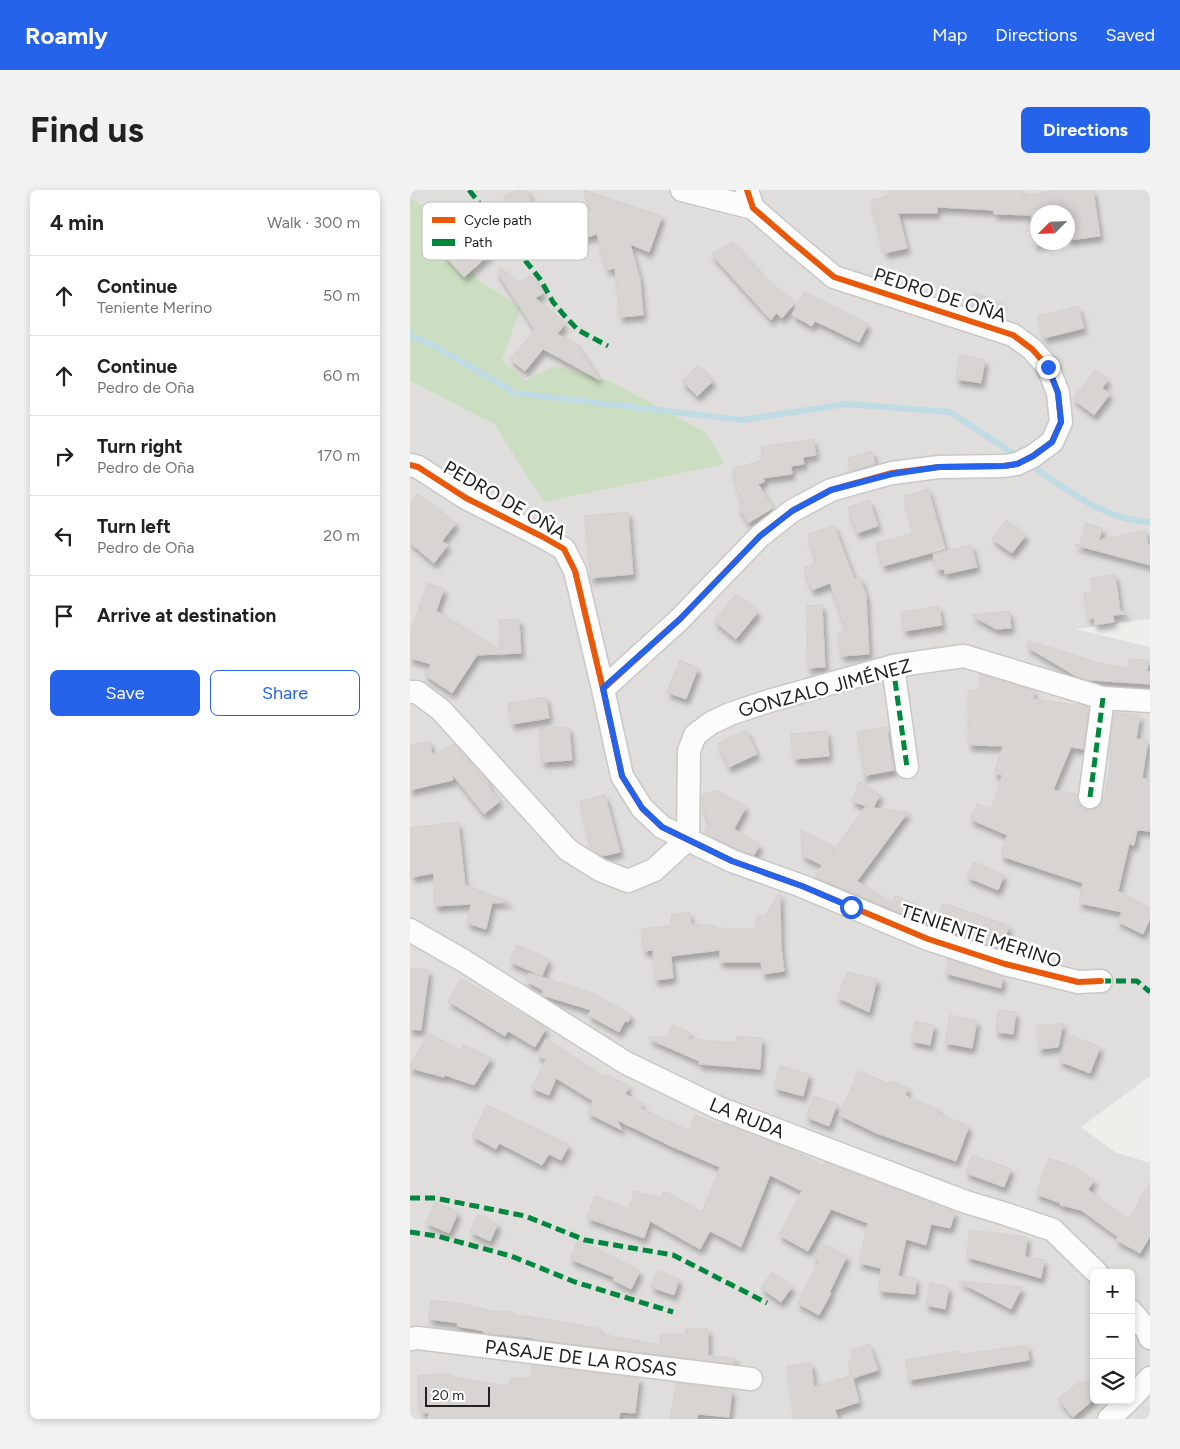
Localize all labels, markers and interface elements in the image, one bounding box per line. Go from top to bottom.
text: Roamly [25,21,108,50]
text: Map [932,24,967,46]
text: Directions [995,24,1077,46]
text: Saved [1105,24,1155,46]
button: Directions [1021,107,1150,153]
text: Find us [30,109,144,151]
legend [422,202,588,260]
north arrow [1030,205,1075,250]
text: 4 min [50,210,104,235]
text: Cycle path [464,212,532,229]
text: Walk · 300 m [267,213,360,232]
text: Path [464,234,492,251]
street label: PEDRO DE OÑA [871,263,1009,327]
text: Continue [97,275,177,298]
icon: ahead [50,282,78,310]
text: 50 m [323,286,360,305]
text: Teniente Merino [97,298,212,317]
text: Continue [97,355,177,378]
route end [1037,356,1060,379]
icon: ahead [50,362,78,390]
text: 60 m [323,366,360,385]
text: Pedro de Oña [97,378,194,397]
text: Turn right [97,435,183,458]
icon: right [50,442,78,470]
text: 170 m [317,446,360,465]
street label: PEDRO DE OÑA [440,456,571,545]
text: Pedro de Oña [97,458,194,477]
text: Turn left [97,515,171,538]
icon: left [50,522,78,550]
text: 20 m [323,526,360,545]
text: Pedro de Oña [97,538,194,557]
icon: arrive [50,602,78,630]
text: Arrive at destination [97,604,276,627]
street label: GONZALO JIMÉNEZ [736,654,914,722]
button: Save [50,670,200,716]
button: Share [210,670,360,716]
route start [840,896,863,919]
street label: TENIENTE MERINO [898,899,1064,973]
street label: LA RUDA [706,1093,788,1143]
map controls [1090,1269,1135,1404]
button: + [1090,1269,1135,1314]
button: − [1090,1314,1135,1359]
street label: PASAJE DE LA ROSAS [484,1335,678,1381]
button: layers [1090,1359,1135,1404]
scale bar [425,1384,490,1407]
text: 20 m [432,1387,464,1404]

